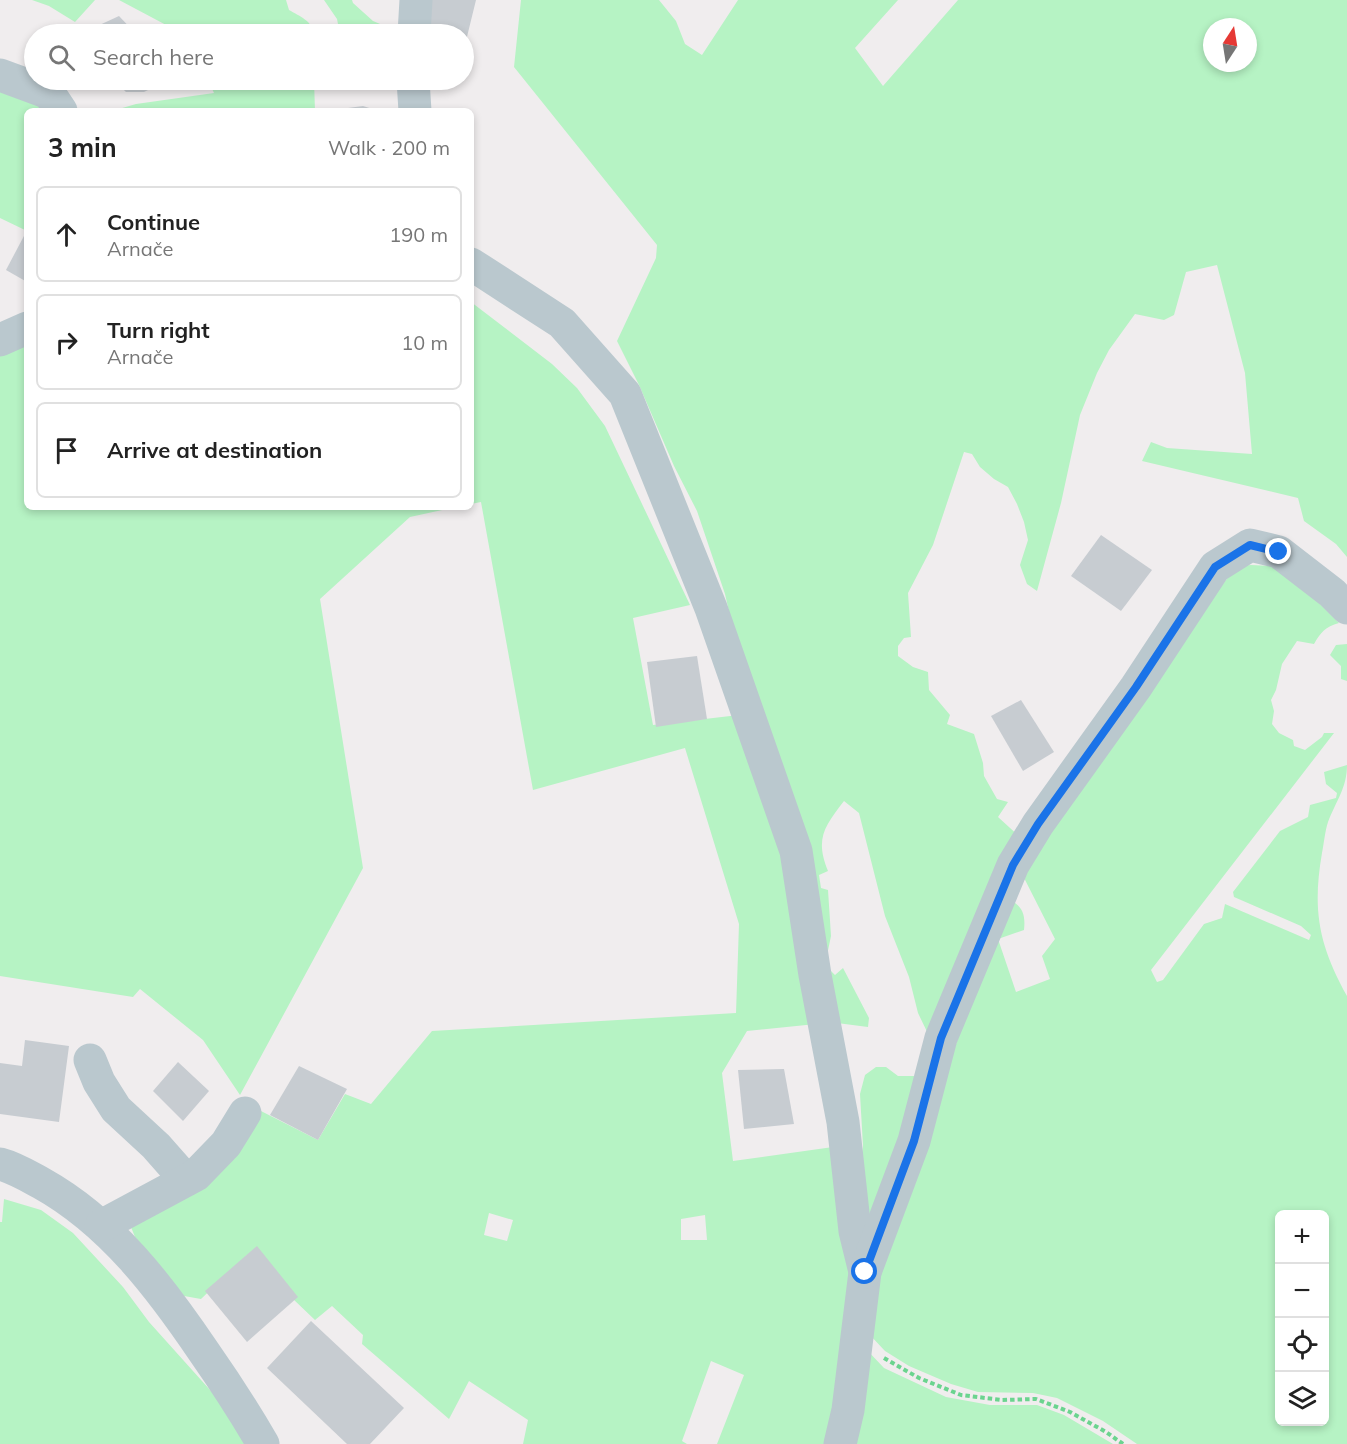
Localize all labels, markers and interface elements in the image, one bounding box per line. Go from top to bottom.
north arrow [1203,18,1257,72]
search box [24,24,474,90]
icon: search [45,41,78,74]
text: Search here [93,43,214,71]
text: 3 min [48,131,117,164]
text: Walk · 200 m [328,135,450,160]
text: Continue [107,208,200,236]
icon: ahead [50,218,83,251]
text: 190 m [389,222,448,247]
text: Arnače [107,236,173,261]
text: Turn right [107,316,210,344]
icon: right [50,326,83,359]
text: 10 m [401,330,448,355]
text: Arnače [107,344,173,369]
icon: arrive [50,434,83,467]
text: Arrive at destination [107,436,322,464]
route end [1265,538,1291,564]
map controls [1275,1210,1329,1426]
button: + [1275,1210,1329,1264]
route start [851,1258,877,1284]
button: − [1275,1264,1329,1318]
button: locate [1275,1318,1329,1372]
button: layers [1275,1372,1329,1426]

